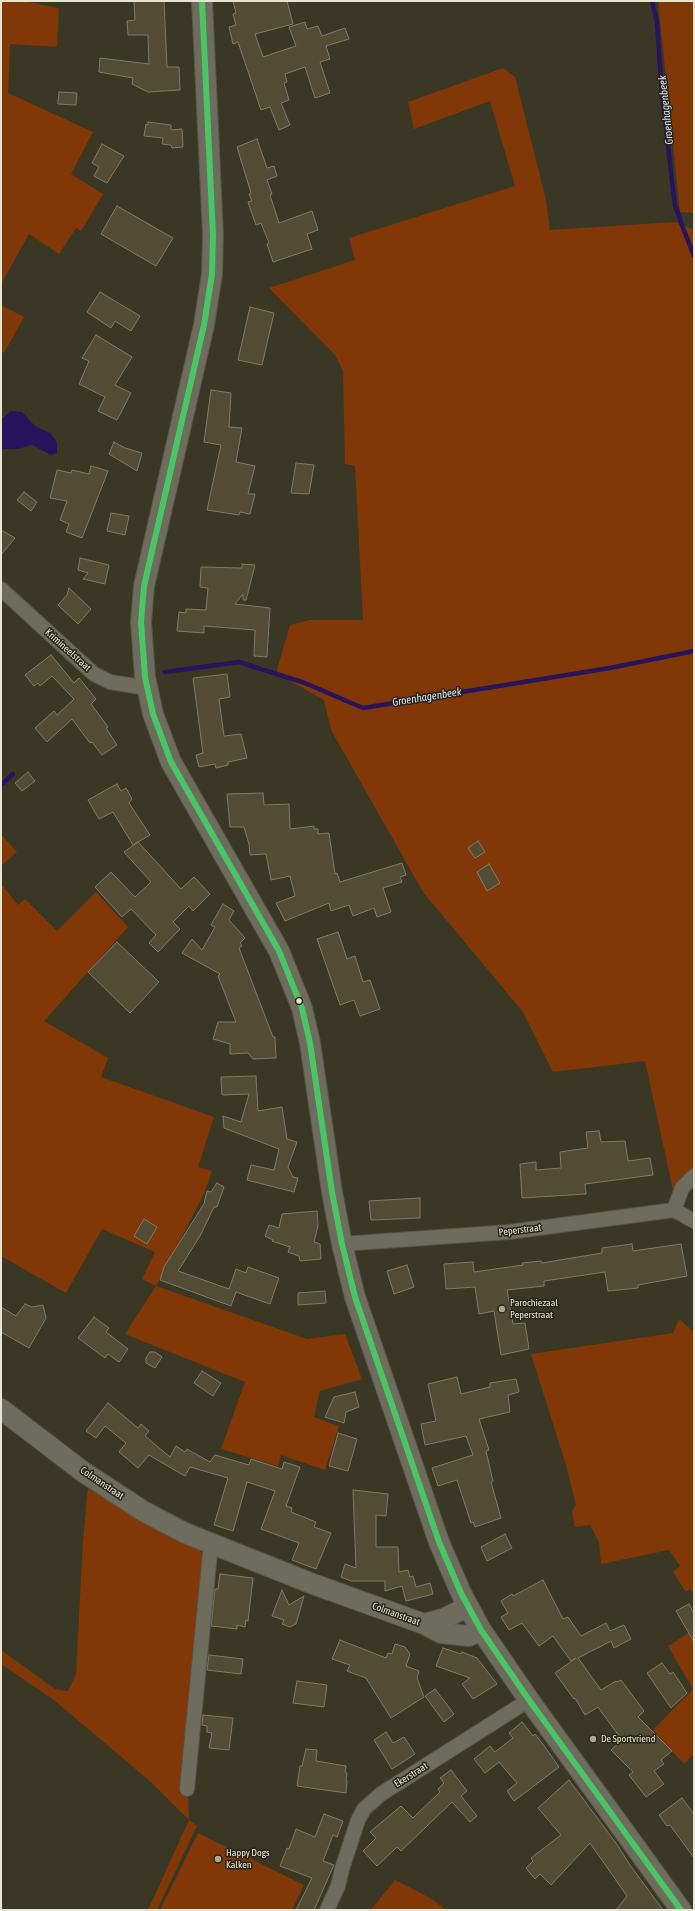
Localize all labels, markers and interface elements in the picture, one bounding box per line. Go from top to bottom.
water label: Groenhagenbeek [656,75,676,145]
street label: Krimineelstraat [43,626,93,674]
water label: Groenhagenbeek [391,685,463,709]
unlabelled marker [294,996,304,1006]
street label: Peperstraat [498,1221,542,1239]
place label: Parochiezaal Peperstraat [510,1297,558,1320]
marker: Parochiezaal Peperstraat [497,1304,507,1314]
street label: Colmanstraat [78,1464,126,1502]
street label: Colmanstraat [371,1600,421,1628]
place label: De Sportvriend [601,1733,655,1745]
marker: De Sportvriend [588,1734,598,1744]
street label: Ekerstraat [392,1760,430,1790]
place label: Happy Dogs Kalken [226,1847,269,1870]
marker: Happy Dogs Kalken [213,1854,223,1864]

